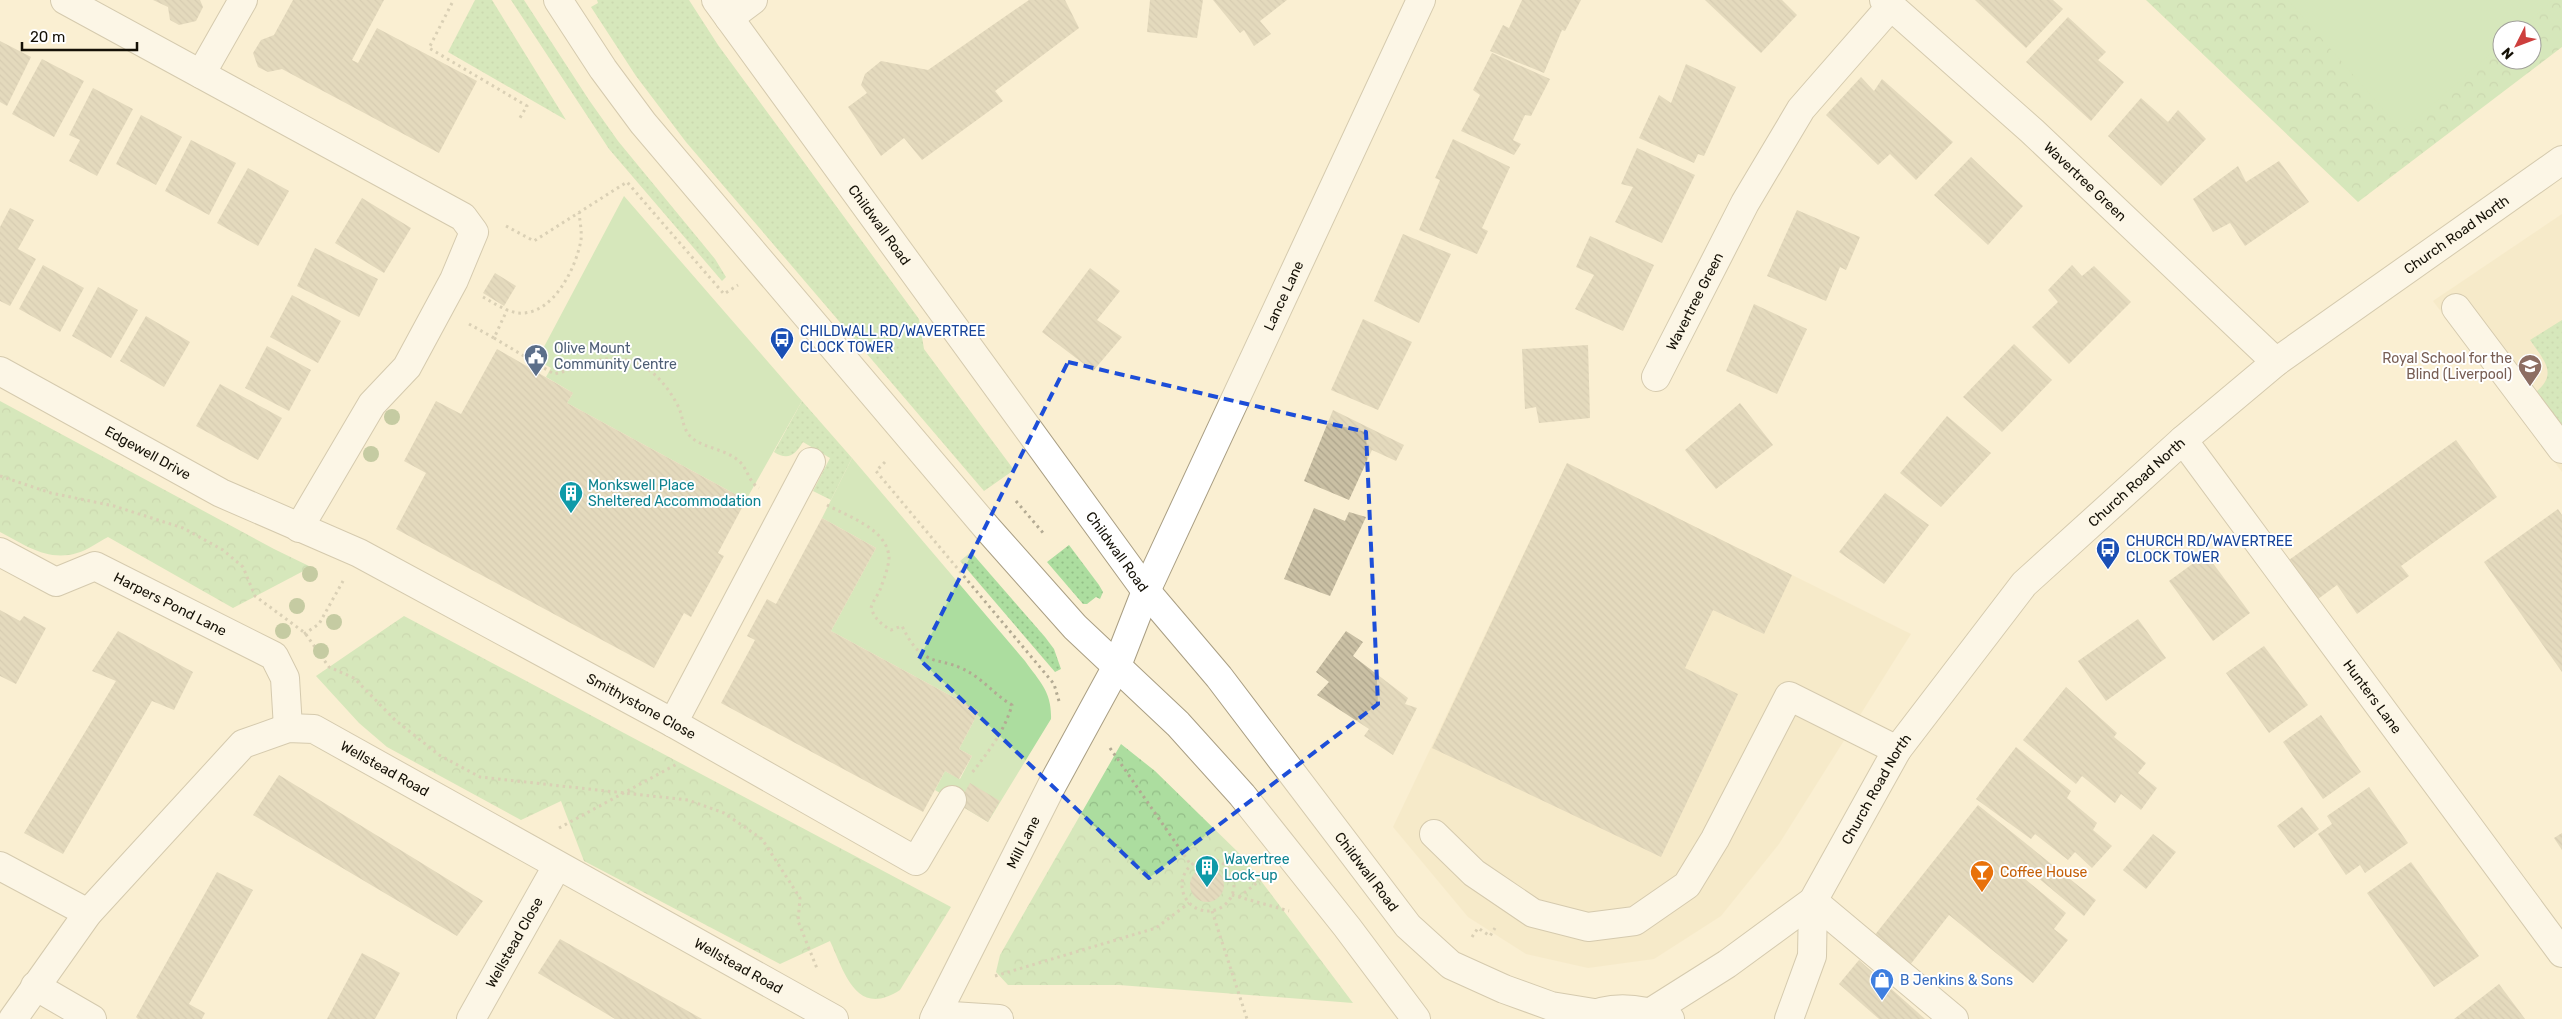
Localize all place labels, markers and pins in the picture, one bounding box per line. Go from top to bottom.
place label: CHILDWALL RD/WAVERTREE CLOCK TOWER [800,323,985,356]
bus stop icon: CHILDWALL RD/WAVERTREE CLOCK TOWER [769,326,795,360]
place label: Olive Mount Community Centre [554,340,677,373]
public building icon: Olive Mount Community Centre [523,343,549,377]
place label: Royal School for the Blind (Liverpool) [2382,350,2512,383]
school or university icon: Royal School for the Blind (Liverpool) [2517,353,2543,387]
place label: Monkswell Place Sheltered Accommodation [588,477,761,510]
building icon: Monkswell Place Sheltered Accommodation [558,480,584,514]
place label: CHURCH RD/WAVERTREE CLOCK TOWER [2126,533,2293,566]
bus stop icon: CHURCH RD/WAVERTREE CLOCK TOWER [2095,536,2121,570]
place label: Wavertree Lock-up [1224,851,1290,884]
building icon: Wavertree Lock-up [1194,854,1220,888]
bar icon: Coffee House [1969,859,1995,893]
place label: Coffee House [2000,864,2088,881]
shop icon: B Jenkins & Sons [1869,967,1895,1001]
place label: B Jenkins & Sons [1900,972,2013,989]

